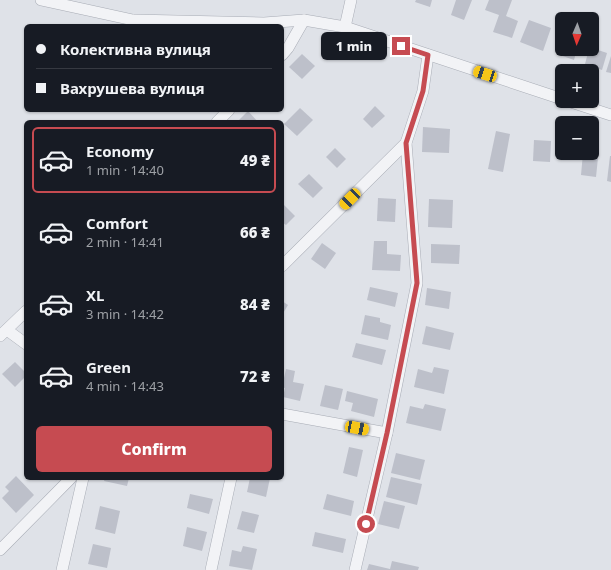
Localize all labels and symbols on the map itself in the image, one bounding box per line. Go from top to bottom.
north arrow [555,12,599,56]
callout: 1 min [321,32,387,60]
route end [392,37,410,55]
car [472,65,498,83]
car [337,186,363,212]
car [344,420,370,436]
route start [357,515,375,533]

